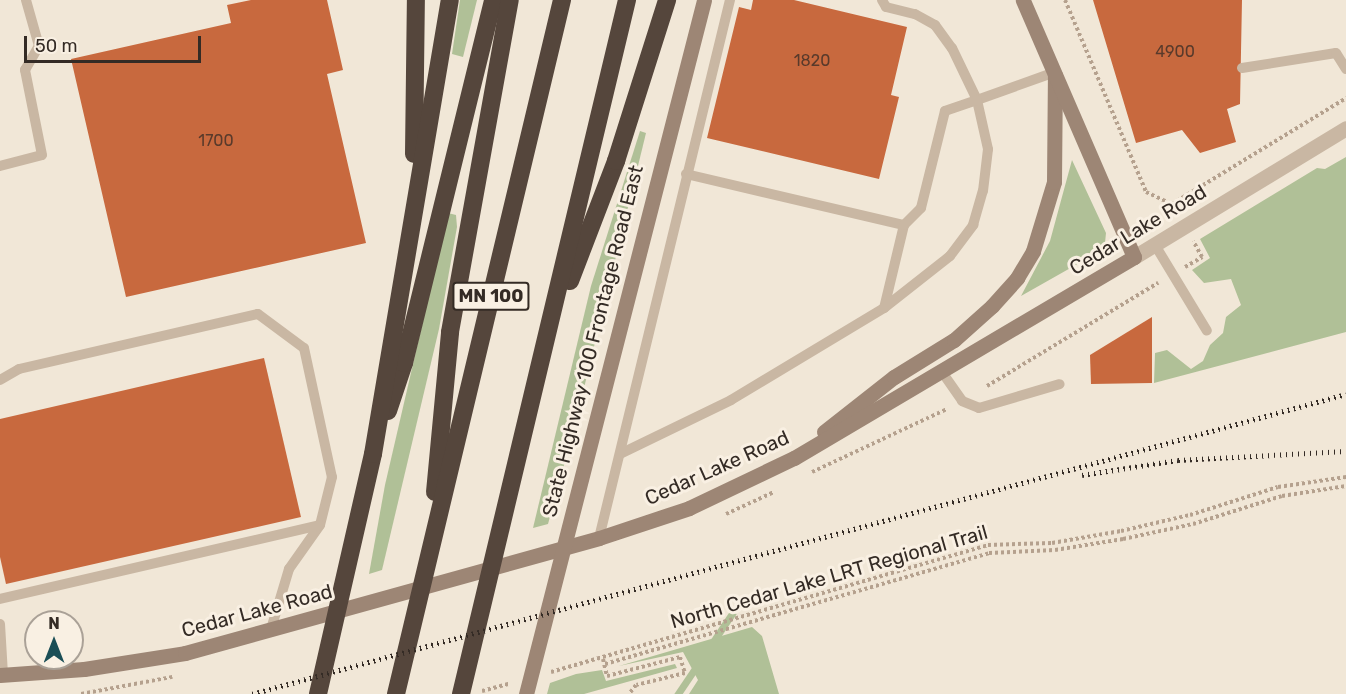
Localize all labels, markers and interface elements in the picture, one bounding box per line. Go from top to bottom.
scale bar [27,24,204,62]
text: 50 m [35,35,78,57]
house number: 4900 [1155,42,1195,62]
house number: 1820 [794,51,830,71]
house number: 1700 [198,131,234,151]
street label: State Highway 100 Frontage Road East [538,162,648,520]
street label: Cedar Lake Road [1065,180,1211,280]
road number: MN 100 [452,281,530,311]
street label: Cedar Lake Road [641,425,793,511]
street label: North Cedar Lake LRT Regional Trail [667,520,991,634]
street label: Cedar Lake Road [179,579,335,643]
north arrow [24,610,84,670]
text: N [48,614,60,633]

